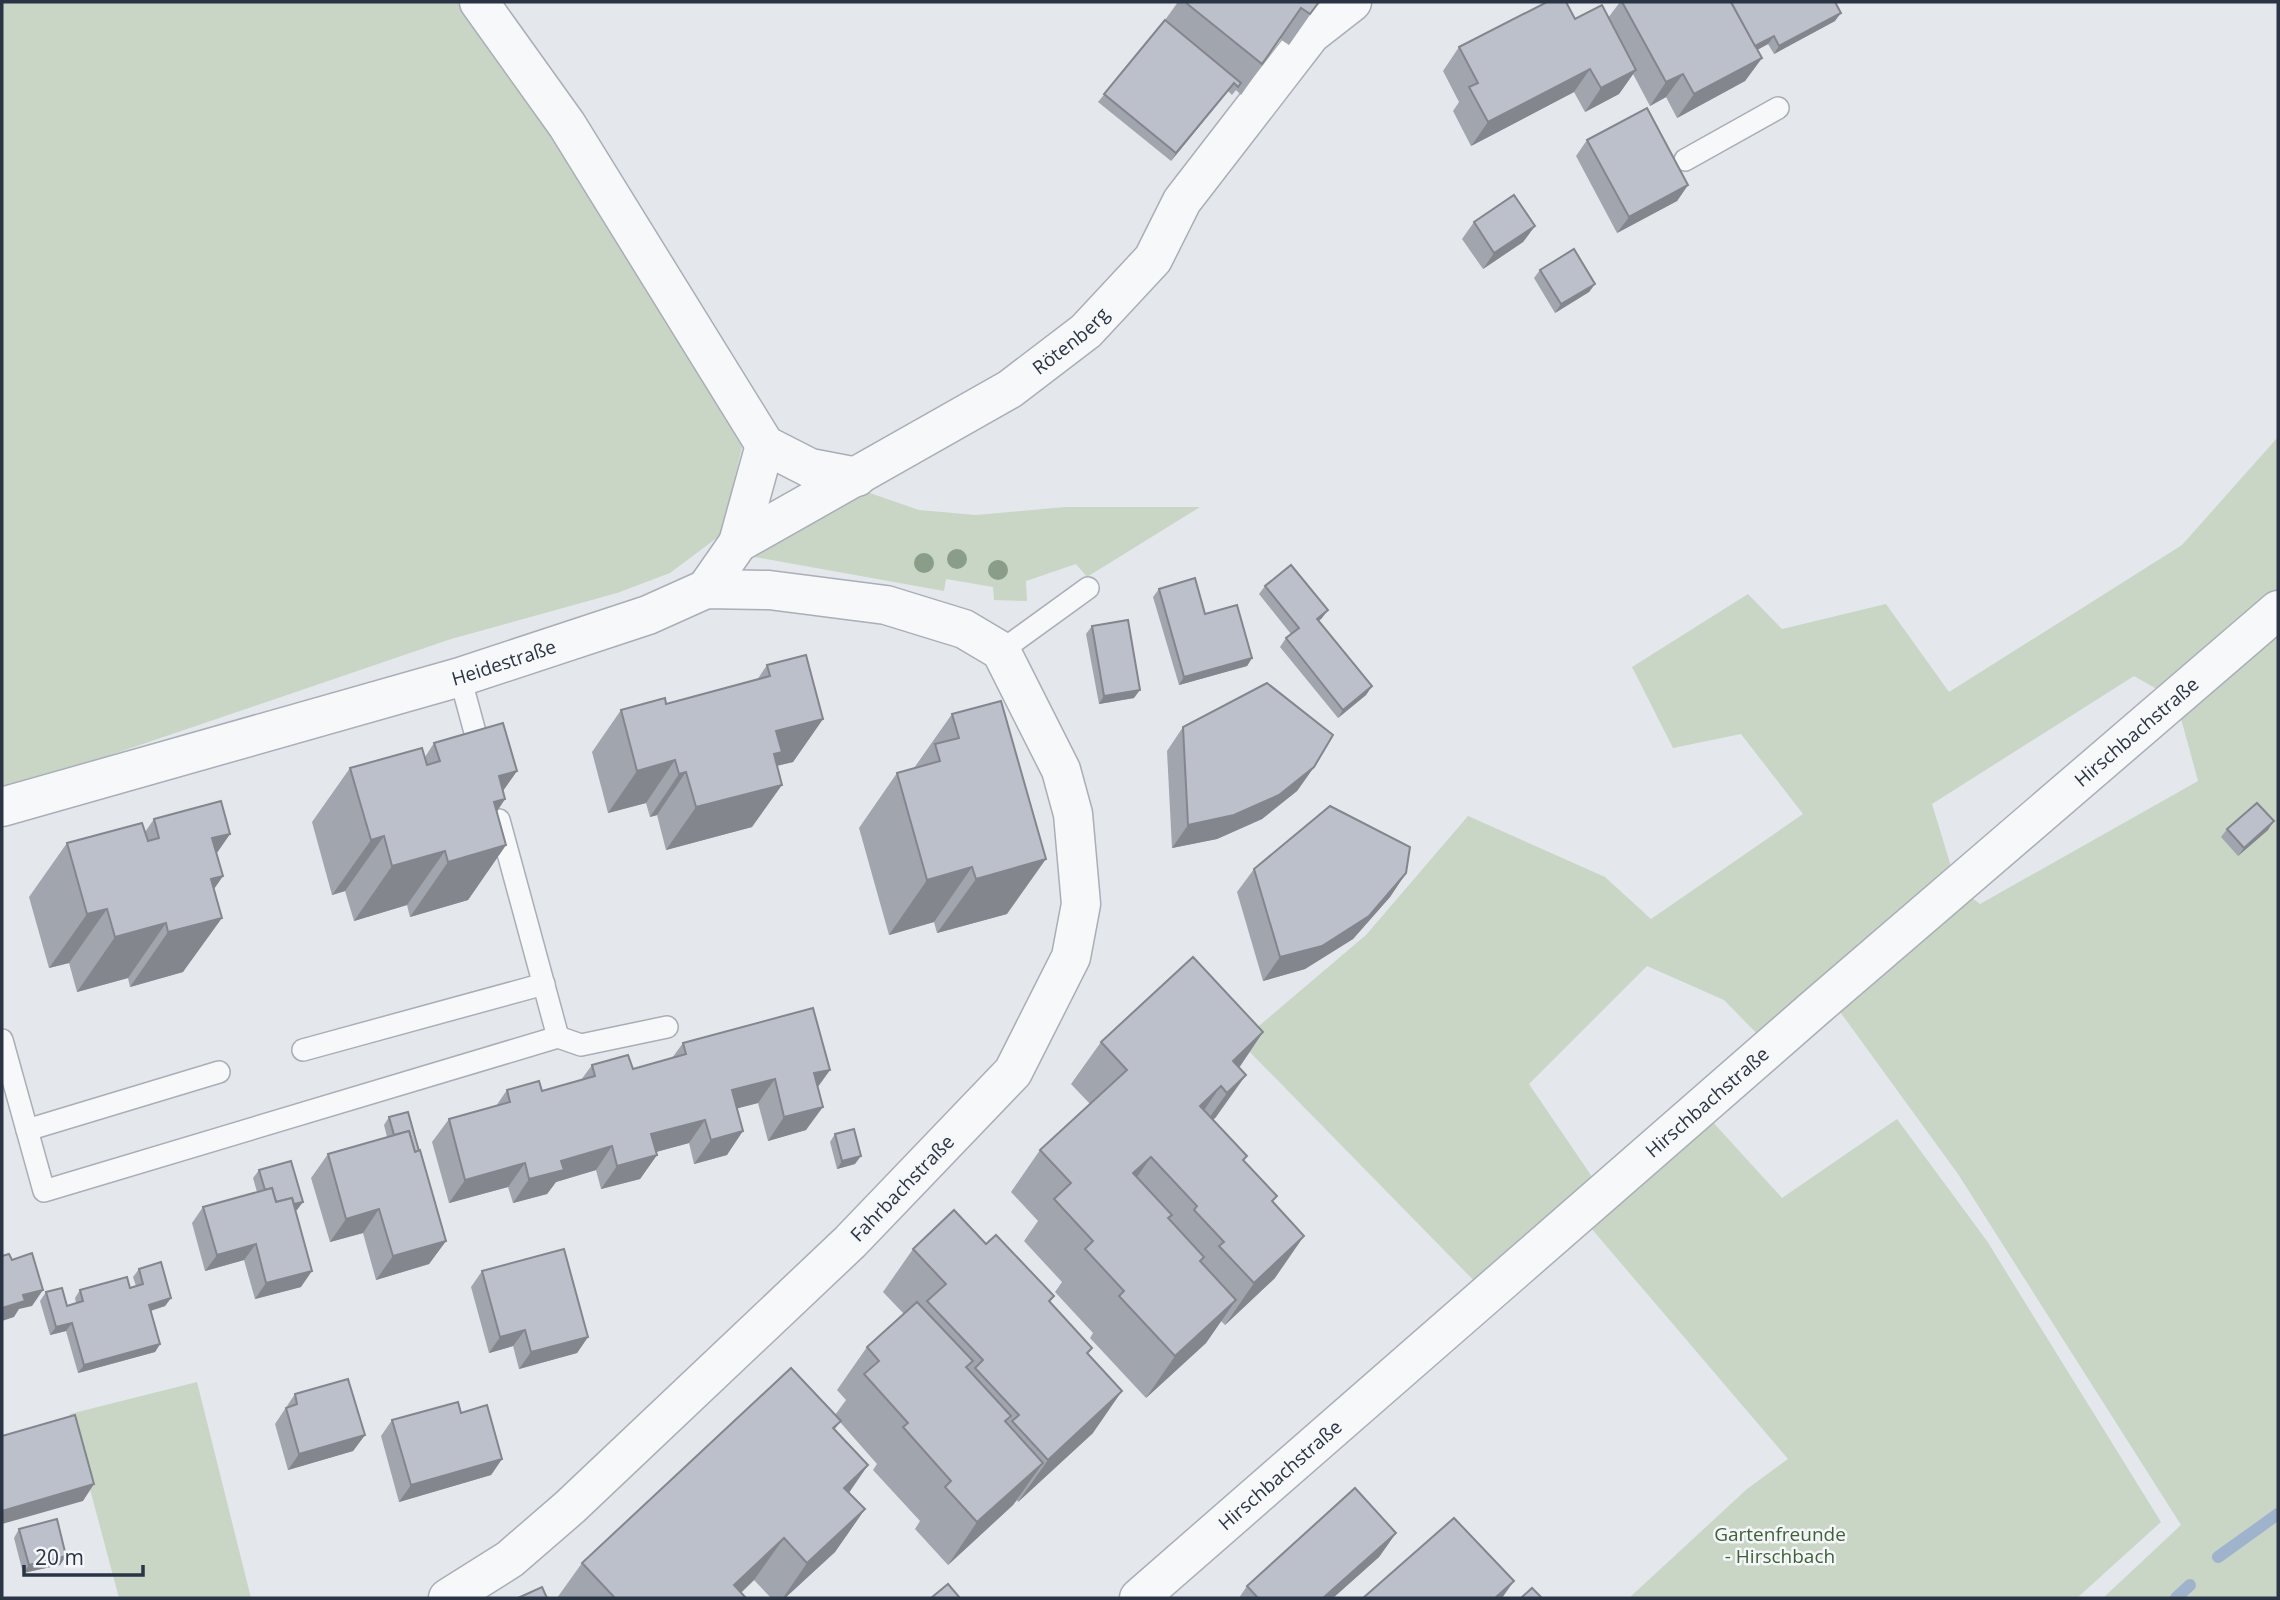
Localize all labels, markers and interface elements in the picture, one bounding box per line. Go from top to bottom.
street label: Rötenberg [1027,302,1115,380]
street label: Heidestraße [448,633,559,692]
street label: Hirschbachstraße [2069,671,2204,792]
street label: Hirschbachstraße [1640,1041,1774,1163]
street label: Fahrbachstraße [844,1129,960,1247]
street label: Hirschbachstraße [1213,1414,1347,1536]
park label: Gartenfreunde - Hirschbach [1714,1521,1846,1569]
scale bar [24,1534,144,1578]
text: 20 m [35,1543,84,1571]

